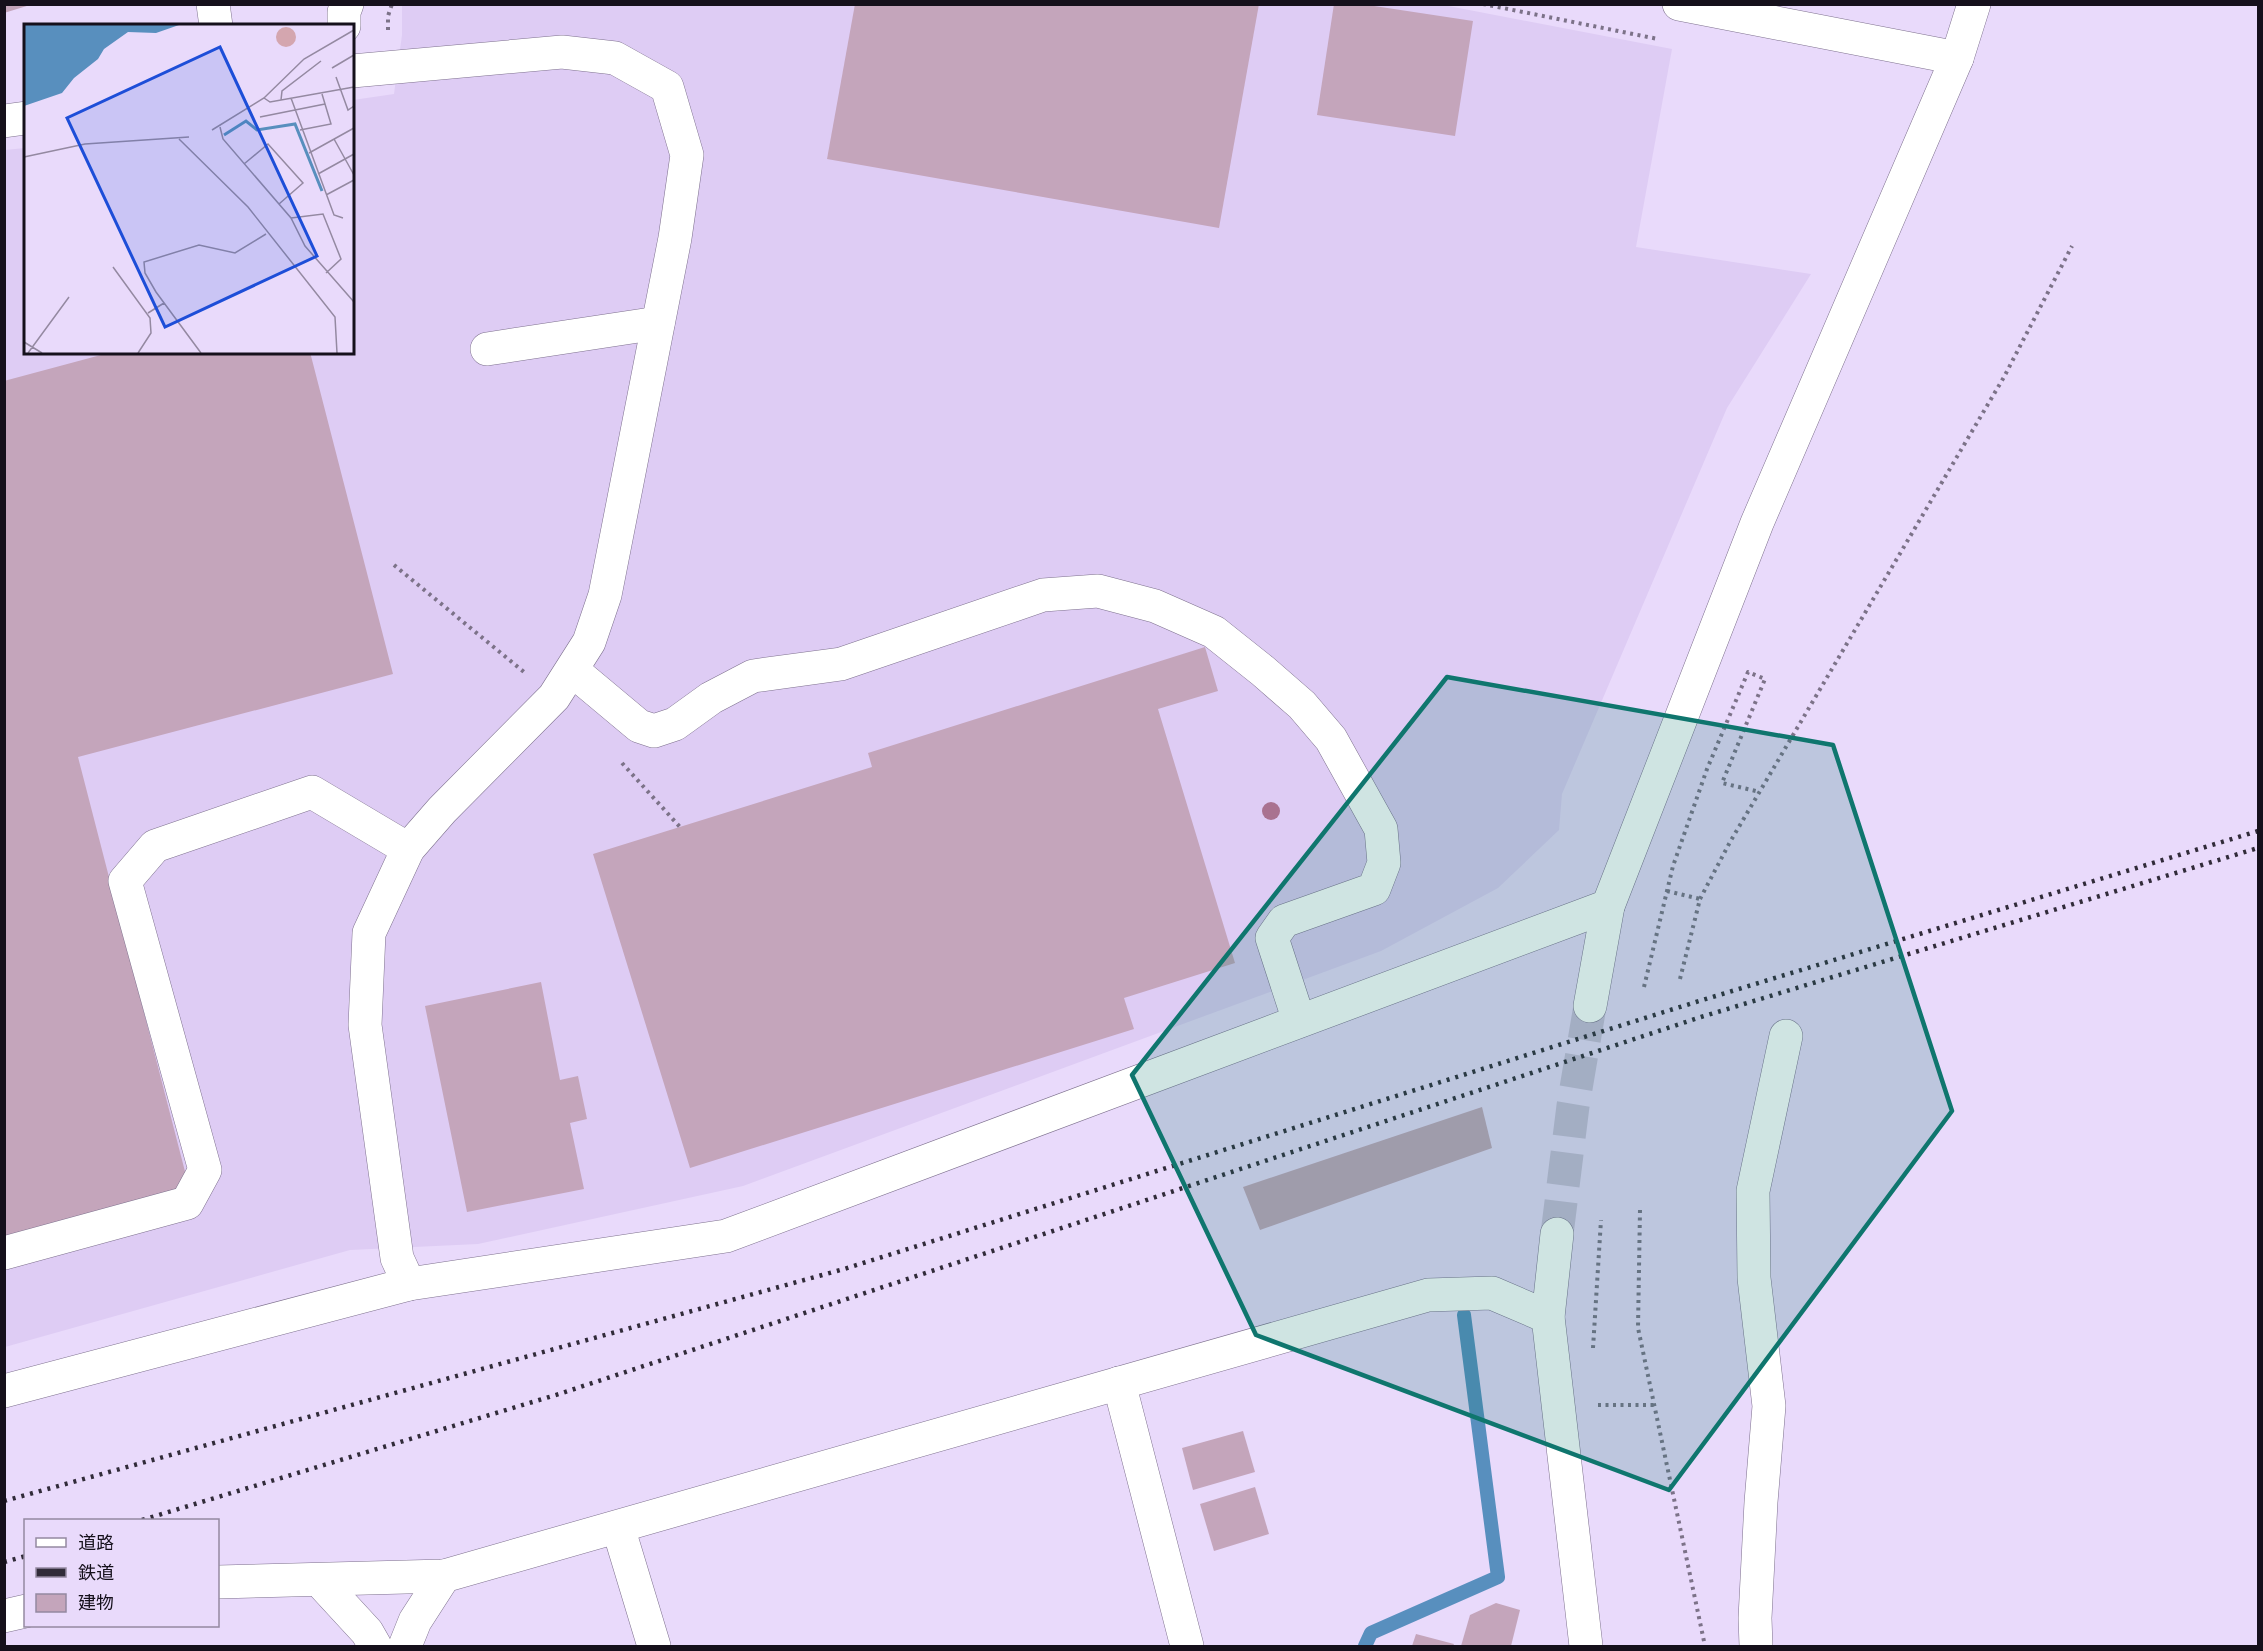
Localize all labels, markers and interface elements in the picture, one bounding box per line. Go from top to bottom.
inset map [24,24,354,354]
legend [24,1519,219,1627]
text: 道路 [78,1533,114,1553]
text: 鉄道 [78,1563,114,1583]
text: 建物 [78,1593,114,1613]

